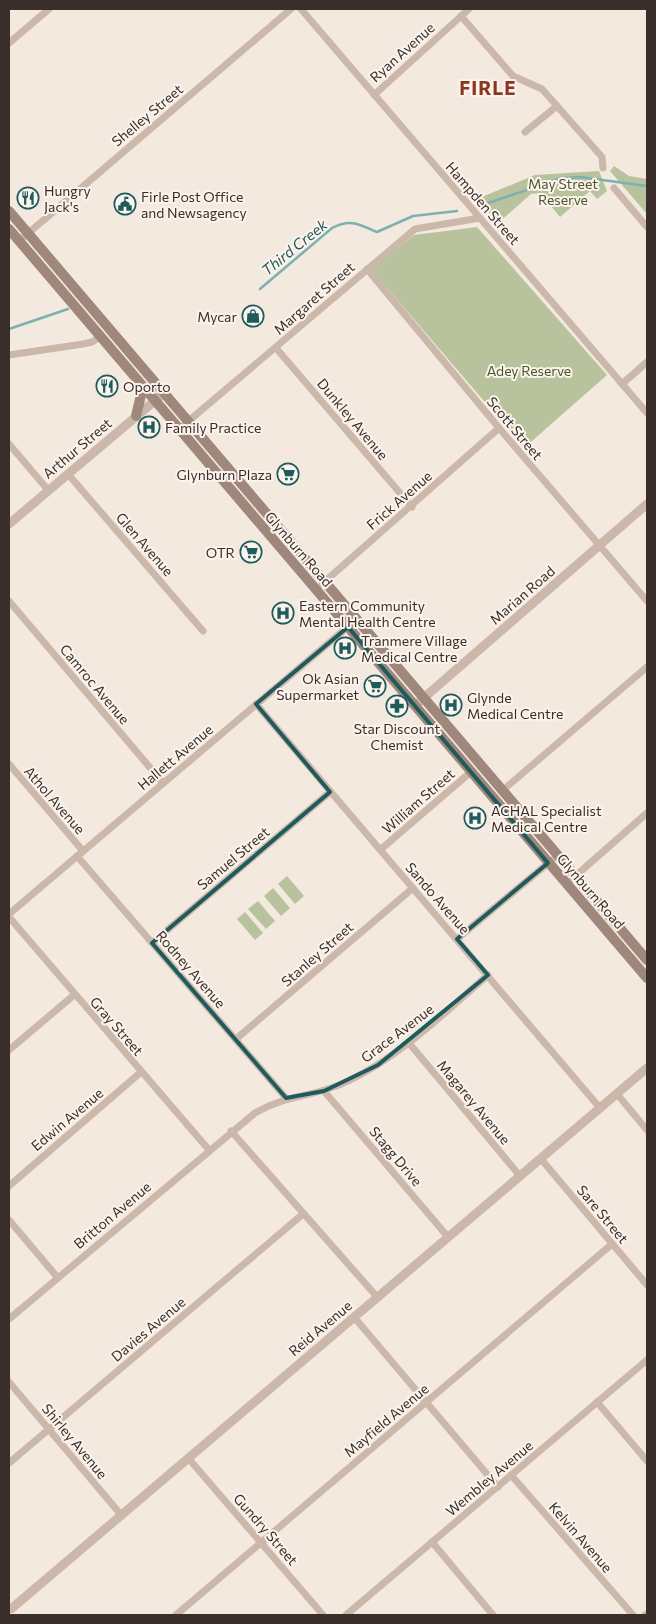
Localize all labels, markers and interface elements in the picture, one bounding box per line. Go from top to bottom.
street label: Ryan Avenue [366,19,438,85]
district label: FIRLE [459,76,517,99]
street label: Shelley Street [108,80,186,150]
street label: Hampden Street [442,158,524,248]
park label: May Street Reserve [528,175,598,208]
place label: Hungry Jack's [44,182,91,215]
restaurant icon: Hungry Jack's [16,186,40,210]
place label: Firle Post Office and Newsagency [141,188,247,221]
public building icon: Firle Post Office and Newsagency [113,192,137,216]
water label: Third Creek [258,215,331,279]
street label: Margaret Street [270,258,358,338]
shop icon: Mycar [241,304,265,328]
place label: Mycar [197,308,237,325]
park label: Adey Reserve [487,362,571,379]
restaurant icon: Oporto [95,374,119,398]
street label: Dunkley Avenue [314,375,392,463]
place label: Oporto [123,378,171,395]
street label: Scott Street [484,393,546,463]
street label: Arthur Street [39,414,115,482]
hospital icon: Family Practice [137,415,161,439]
place label: Family Practice [165,419,262,436]
supermarket icon: Glynburn Plaza [276,462,300,486]
place label: Glynburn Plaza [177,466,272,483]
street label: Frick Avenue [363,467,435,533]
street label: Glynburn Road [262,508,336,590]
street label: Glen Avenue [113,509,177,579]
supermarket icon: OTR [239,540,263,564]
place label: OTR [206,544,235,561]
street label: Marian Road [486,562,558,628]
place label: Eastern Community Mental Health Centre [299,597,436,630]
hospital icon: Eastern Community Mental Health Centre [271,601,295,625]
place label: Tranmere Village Medical Centre [361,632,467,665]
hospital icon: Tranmere Village Medical Centre [333,636,357,660]
street label: Camroc Avenue [57,641,133,727]
place label: Ok Asian Supermarket [276,670,359,703]
supermarket icon: Ok Asian Supermarket [363,674,387,698]
place label: Glynde Medical Centre [467,689,563,722]
hospital icon: Glynde Medical Centre [439,693,463,717]
pharmacy icon: Star Discount Chemist [385,694,409,718]
place label: Star Discount Chemist [354,720,441,753]
street label: Hallett Avenue [134,721,216,793]
street label: Athol Avenue [21,763,89,837]
street label: William Street [378,765,458,837]
place label: ACHAL Specialist Medical Centre [491,802,602,835]
hospital icon: ACHAL Specialist Medical Centre [463,806,487,830]
street label: Samuel Street [194,823,273,893]
street label: Glynburn Road [554,850,628,932]
street label: Sando Avenue [402,859,474,937]
street label: Stanley Street [278,918,357,990]
street label: Rodney Avenue [153,927,229,1011]
street label: Gray Street [87,993,147,1059]
street label: Grace Avenue [357,1000,437,1066]
street label: Magarey Avenue [434,1056,514,1148]
street label: Edwin Avenue [28,1084,106,1154]
street label: Stagg Drive [366,1123,426,1189]
street label: Britton Avenue [70,1178,154,1252]
street label: Sare Street [574,1182,632,1247]
street label: Davies Avenue [108,1293,188,1365]
street label: Reid Avenue [285,1297,355,1359]
street label: Mayfield Avenue [340,1380,432,1460]
street label: Shirley Avenue [39,1400,111,1482]
street label: Wembley Avenue [442,1437,536,1519]
street label: Gundry Street [230,1490,302,1568]
street label: Kelvin Avenue [546,1498,616,1576]

